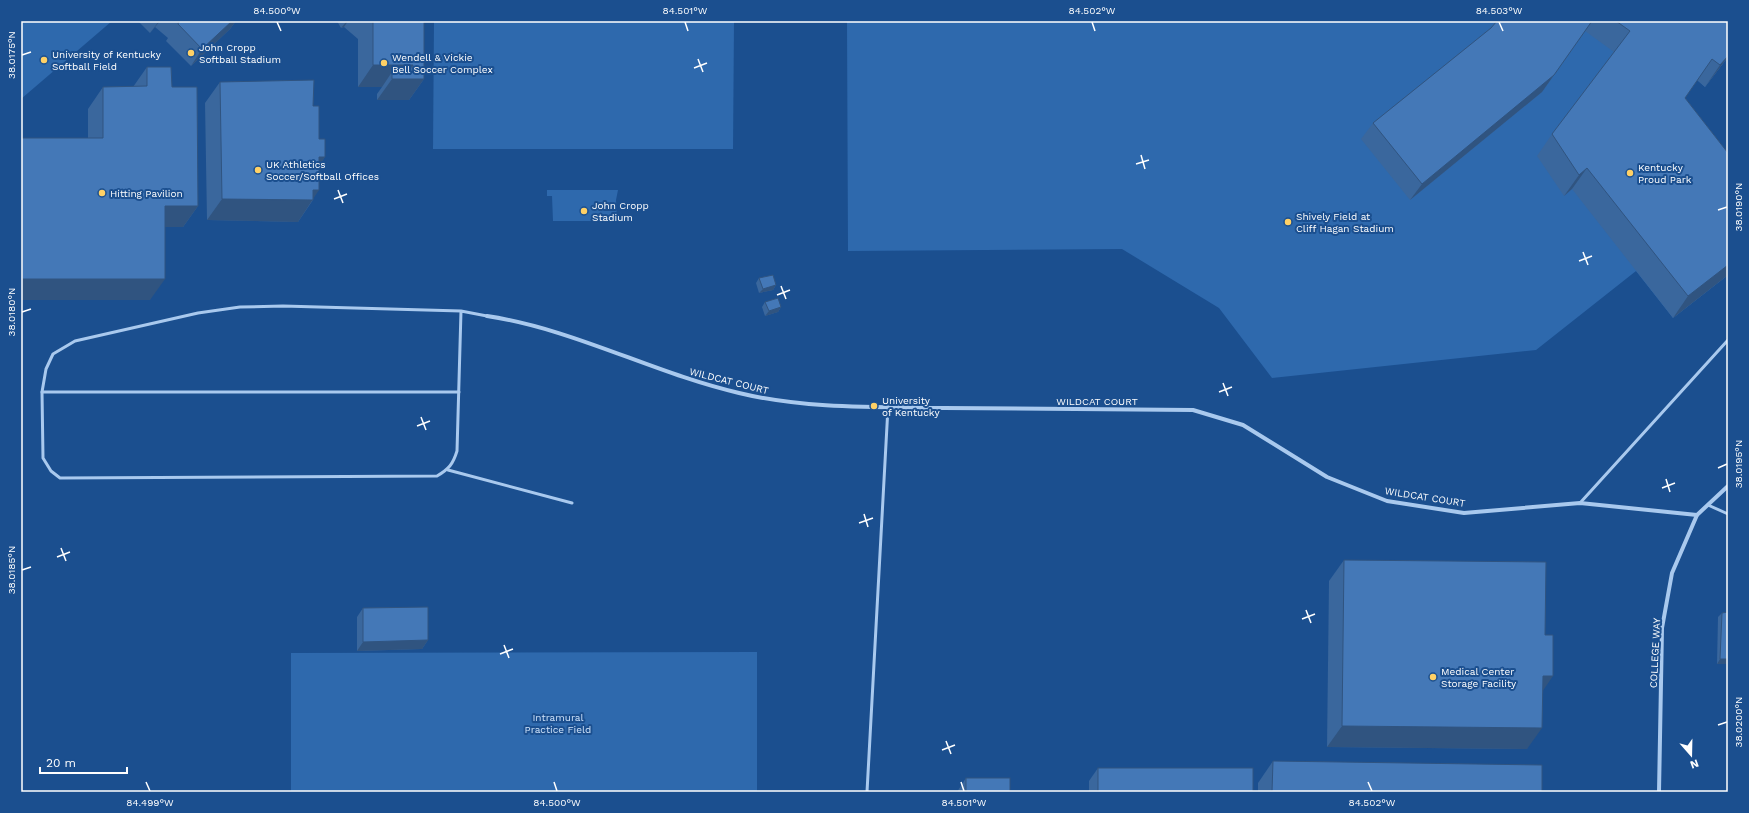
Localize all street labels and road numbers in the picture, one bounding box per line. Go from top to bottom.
street label: WILDCAT COURT [688,366,770,396]
street label: WILDCAT COURT [1056,396,1138,407]
street label: WILDCAT COURT [1384,485,1466,509]
street label: COLLEGE WAY [1648,617,1662,688]

